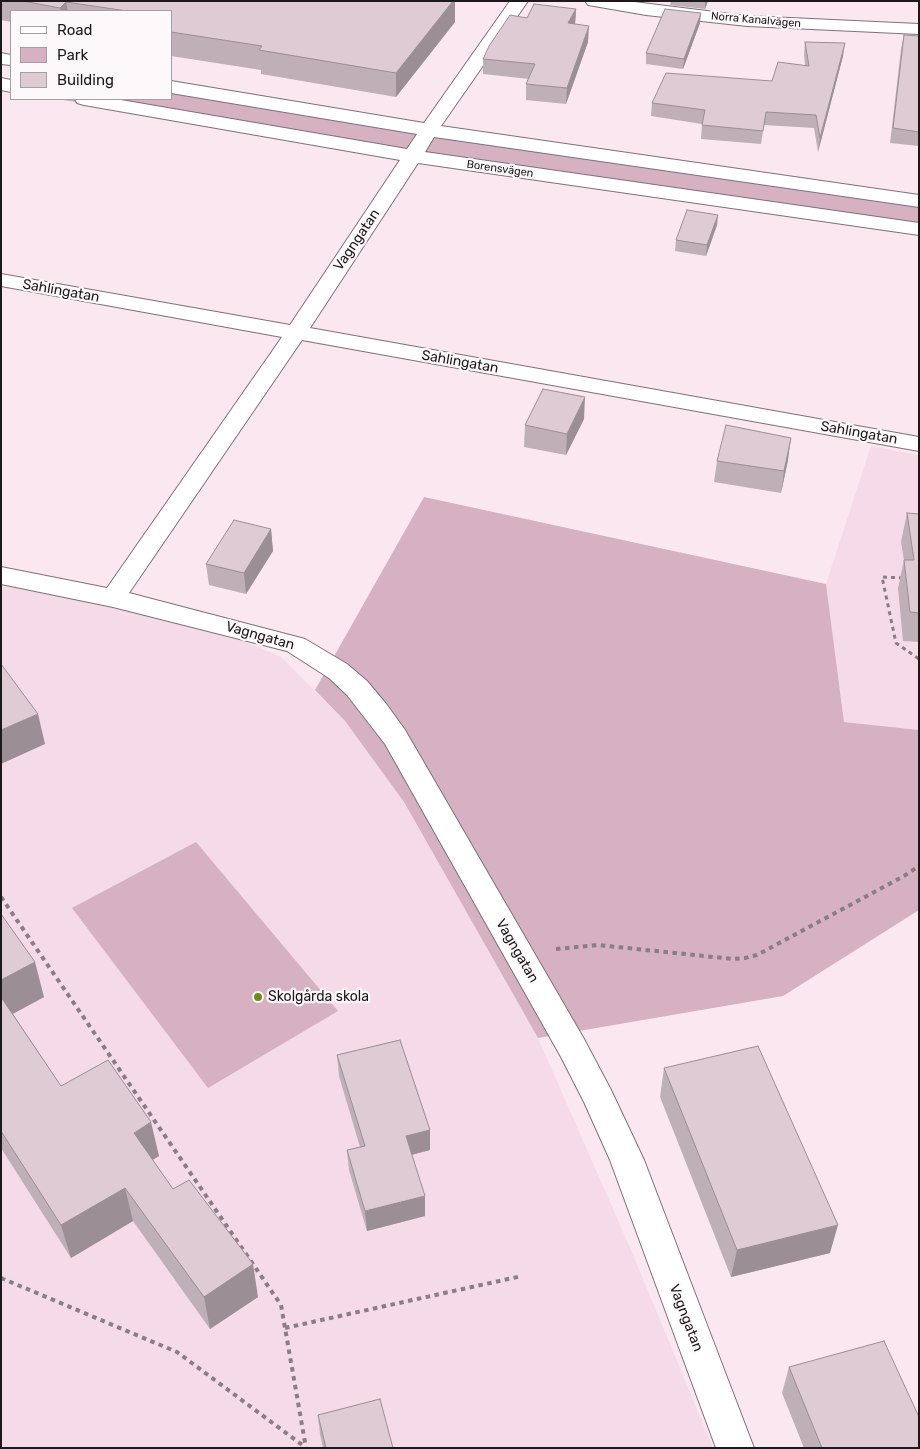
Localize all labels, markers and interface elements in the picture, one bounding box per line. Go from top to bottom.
street label: Norra Kanalvägen [710,9,802,31]
legend [10,10,172,100]
text: Road [57,21,93,39]
text: Park [57,46,88,64]
text: Building [57,71,114,89]
street label: Borensvägen [466,158,534,180]
street label: Vagngatan [330,206,384,274]
street label: Sahlingatan [21,276,101,306]
street label: Sahlingatan [420,347,500,377]
street label: Sahlingatan [819,418,899,448]
street label: Vagngatan [224,618,296,654]
street label: Vagngatan [492,916,542,986]
place label: Skolgårda skola [268,989,369,1005]
marker: Skolgårda skola [252,991,264,1003]
street label: Vagngatan [665,1282,707,1354]

